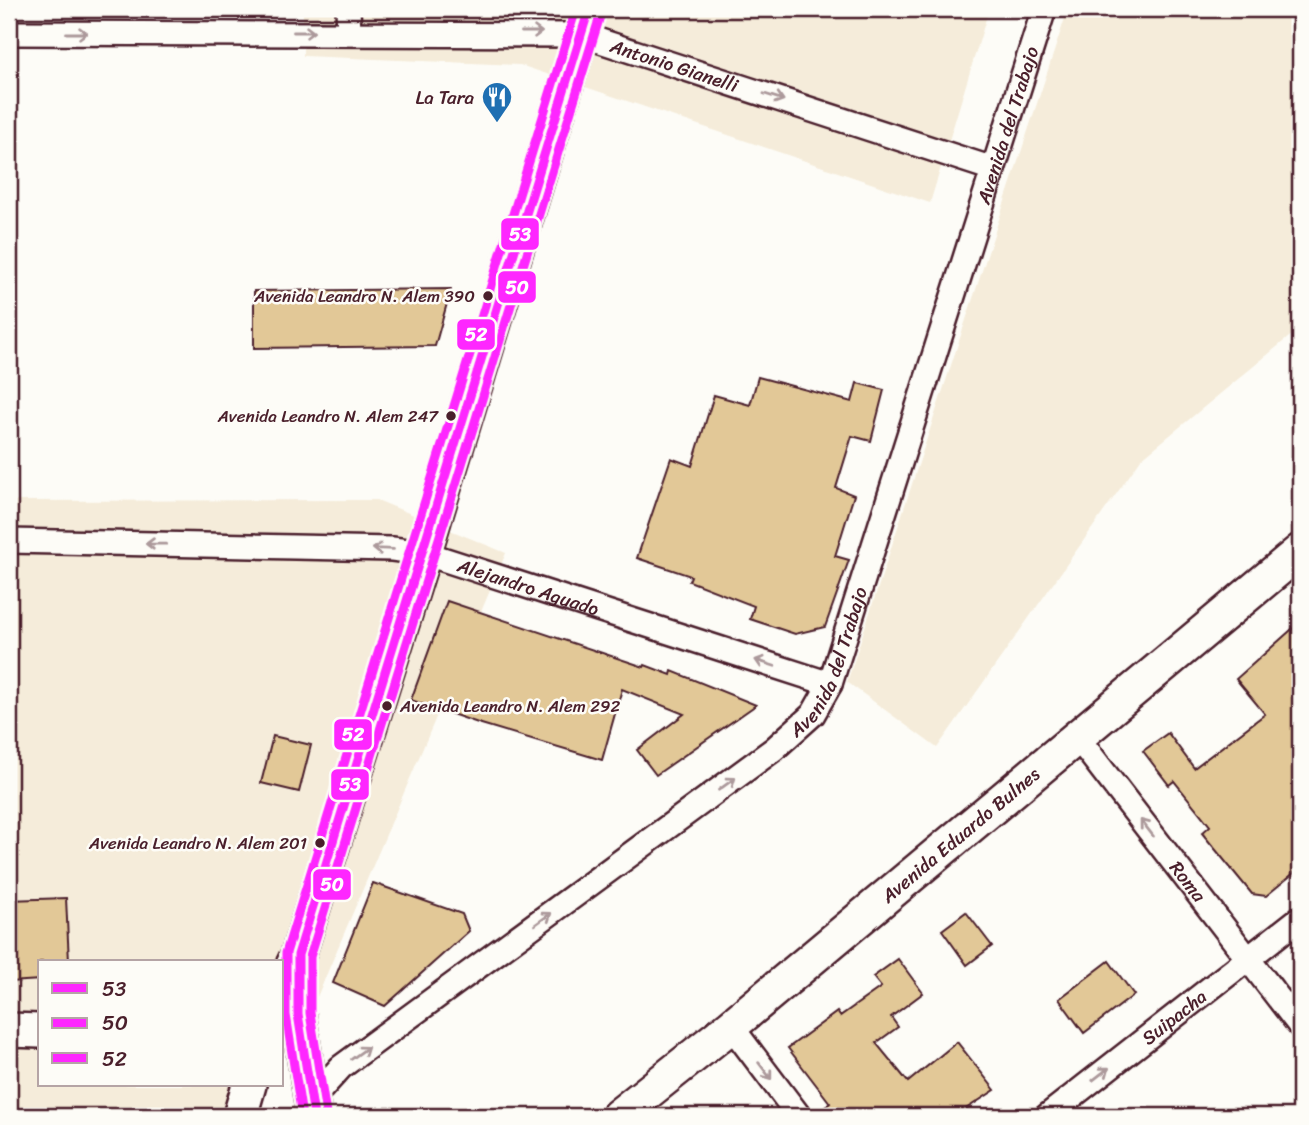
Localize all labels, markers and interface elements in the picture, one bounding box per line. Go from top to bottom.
one-way arrow [293,25,316,39]
one-way arrow [520,25,543,39]
one-way arrow [65,26,88,40]
street label: Antonio Gianelli [605,28,743,102]
street label: Avenida del Trabajo [966,42,1048,209]
restaurant icon: La Tara [480,80,514,124]
place label: La Tara [415,81,474,114]
one-way arrow [763,92,785,105]
line badge: 53 [500,217,540,251]
text: 53 [509,218,532,251]
line badge: 50 [497,270,537,304]
text: 50 [505,271,529,304]
place label: Avenida Leandro N. Alem 390 [253,281,475,311]
marker: Avenida Leandro N. Alem 390 [481,289,495,303]
line badge: 52 [456,318,496,351]
text: 52 [465,318,487,351]
place label: Avenida Leandro N. Alem 247 [217,401,439,431]
marker: Avenida Leandro N. Alem 247 [444,409,458,423]
one-way arrow [145,537,168,551]
one-way arrow [372,543,395,556]
street label: Alejandro Aguado [452,548,603,625]
street label: Avenida del Trabajo [780,582,876,746]
one-way arrow [754,656,776,669]
place label: Avenida Leandro N. Alem 292 [399,691,620,721]
marker: Avenida Leandro N. Alem 292 [380,699,394,713]
line badge: 52 [333,718,373,751]
text: 52 [342,718,364,751]
street label: Avenida Eduardo Bulnes [872,758,1047,912]
line badge: 53 [330,768,370,801]
text: 53 [339,768,362,801]
one-way arrow [717,776,736,791]
one-way arrow [1139,819,1154,837]
place label: Avenida Leandro N. Alem 201 [88,828,307,858]
marker: Avenida Leandro N. Alem 201 [313,836,327,850]
street label: Roma [1161,853,1215,909]
line badge: 50 [312,868,352,901]
text: 50 [320,868,344,901]
one-way arrow [534,911,552,926]
legend [38,960,284,1086]
text: 53 [102,970,127,1008]
street label: Suipacha [1134,980,1214,1053]
text: 50 [102,1004,128,1042]
text: 52 [102,1040,127,1078]
one-way arrow [350,1046,369,1061]
one-way arrow [758,1061,772,1080]
one-way arrow [1092,1067,1110,1082]

